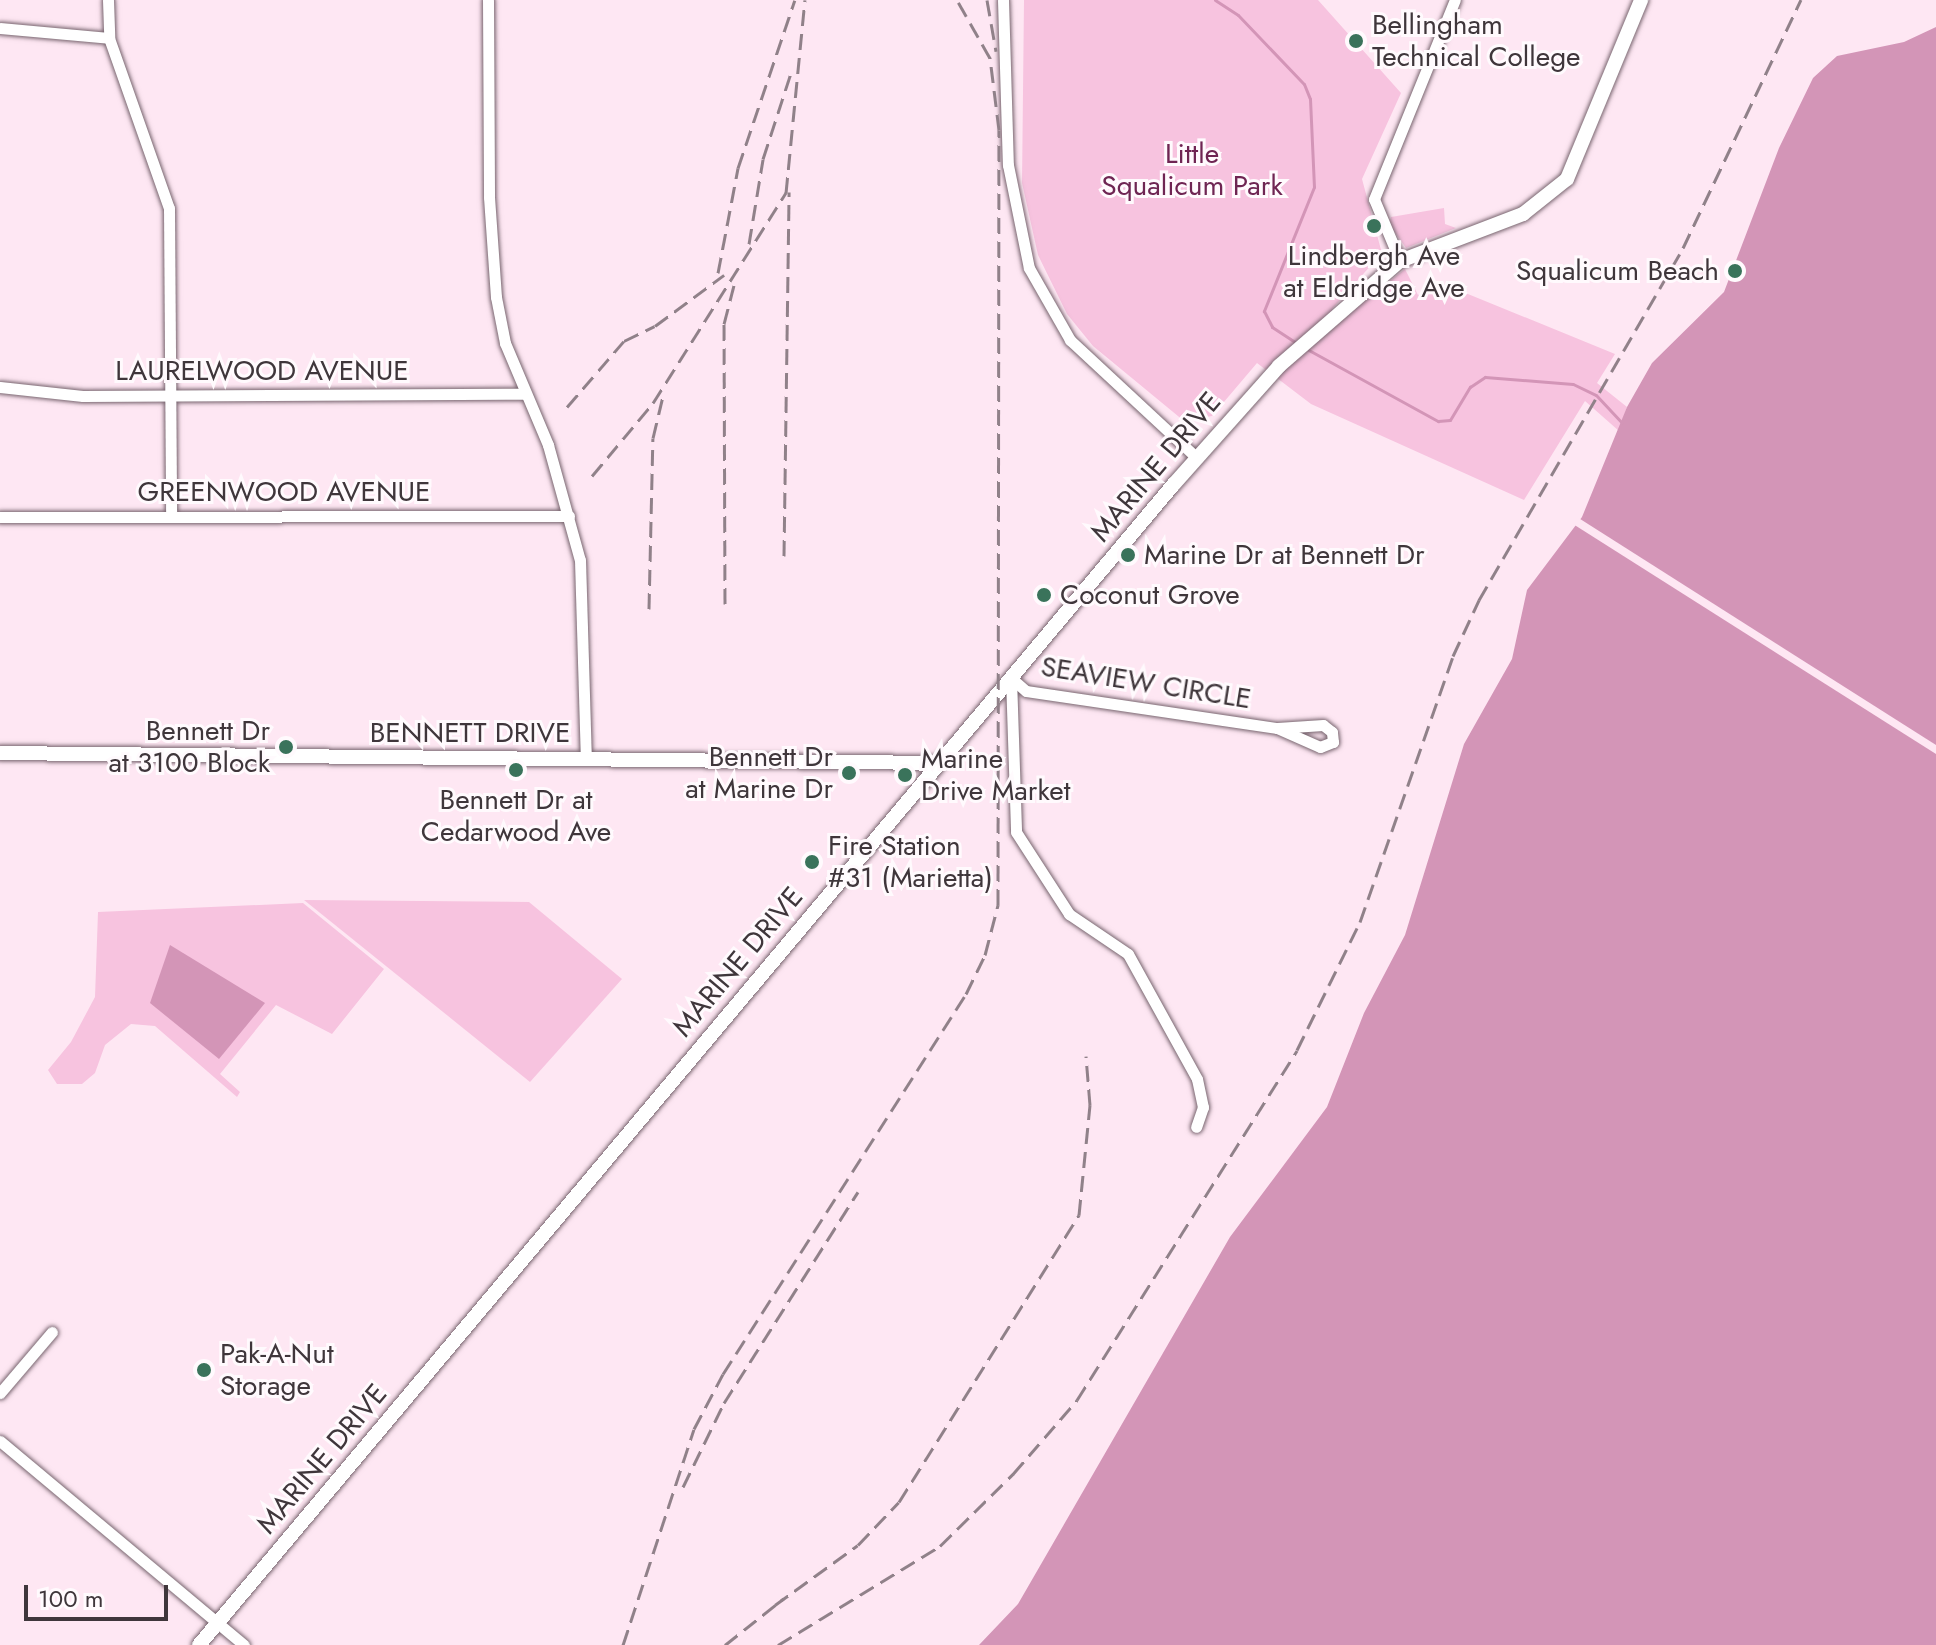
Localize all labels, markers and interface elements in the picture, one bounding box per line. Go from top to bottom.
place label: Bellingham Technical College [1372,8,1581,74]
marker: Bellingham Technical College [1347,32,1365,50]
park label: Little Squalicum Park [1101,137,1283,203]
marker: Lindbergh Ave at Eldridge Ave [1365,217,1383,235]
place label: Lindbergh Ave at Eldridge Ave [1283,239,1465,305]
place label: Squalicum Beach [1516,254,1719,288]
marker: Squalicum Beach [1726,262,1744,280]
street label: LAURELWOOD AVENUE [115,354,409,388]
street label: MARINE DRIVE [1084,385,1228,549]
street label: GREENWOOD AVENUE [137,475,431,509]
place label: Marine Dr at Bennett Dr [1144,538,1425,572]
marker: Marine Dr at Bennett Dr [1119,546,1137,564]
place label: Coconut Grove [1060,578,1240,612]
marker: Coconut Grove [1035,586,1053,604]
street label: SEAVIEW CIRCLE [1039,650,1253,716]
place label: Bennett Dr at 3100 Block [108,714,270,780]
street label: BENNETT DRIVE [370,716,570,750]
marker: Bennett Dr at 3100 Block [277,738,295,756]
place label: Bennett Dr at Marine Dr [685,740,833,806]
place label: Marine Drive Market [921,742,1070,808]
marker: Bennett Dr at Cedarwood Ave [507,761,525,779]
marker: Bennett Dr at Marine Dr [840,764,858,782]
marker: Marine Drive Market [896,766,914,784]
place label: Bennett Dr at Cedarwood Ave [421,783,611,849]
place label: Fire Station #31 (Marietta) [828,829,993,895]
marker: Fire Station #31 (Marietta) [803,853,821,871]
street label: MARINE DRIVE [666,880,810,1044]
place label: Pak-A-Nut Storage [220,1337,334,1403]
marker: Pak-A-Nut Storage [195,1361,213,1379]
street label: MARINE DRIVE [250,1377,394,1541]
scale bar [28,1569,172,1619]
text: 100 m [38,1581,104,1616]

